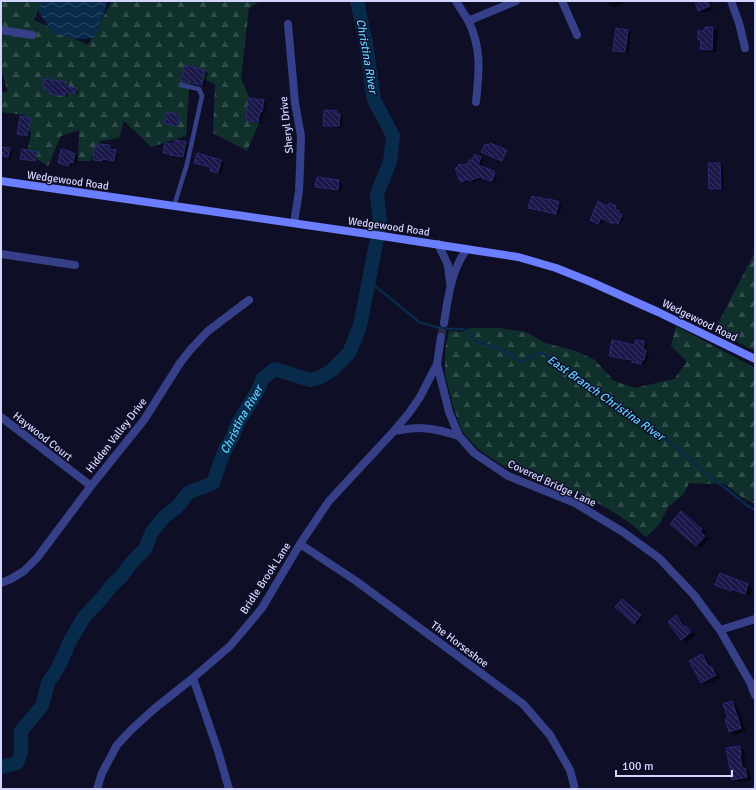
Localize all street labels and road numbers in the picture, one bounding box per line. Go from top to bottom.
street label: Sheryl Drive [277,96,296,154]
street label: Wedgewood Road [26,168,110,193]
street label: Wedgewood Road [347,214,431,239]
street label: Wedgewood Road [660,297,740,344]
street label: Hidden Valley Drive [83,395,150,475]
street label: Haywood Court [10,409,75,464]
street label: Covered Bridge Lane [505,457,598,510]
street label: Bridle Brook Lane [237,540,293,617]
street label: The Horseshoe [428,618,491,670]

